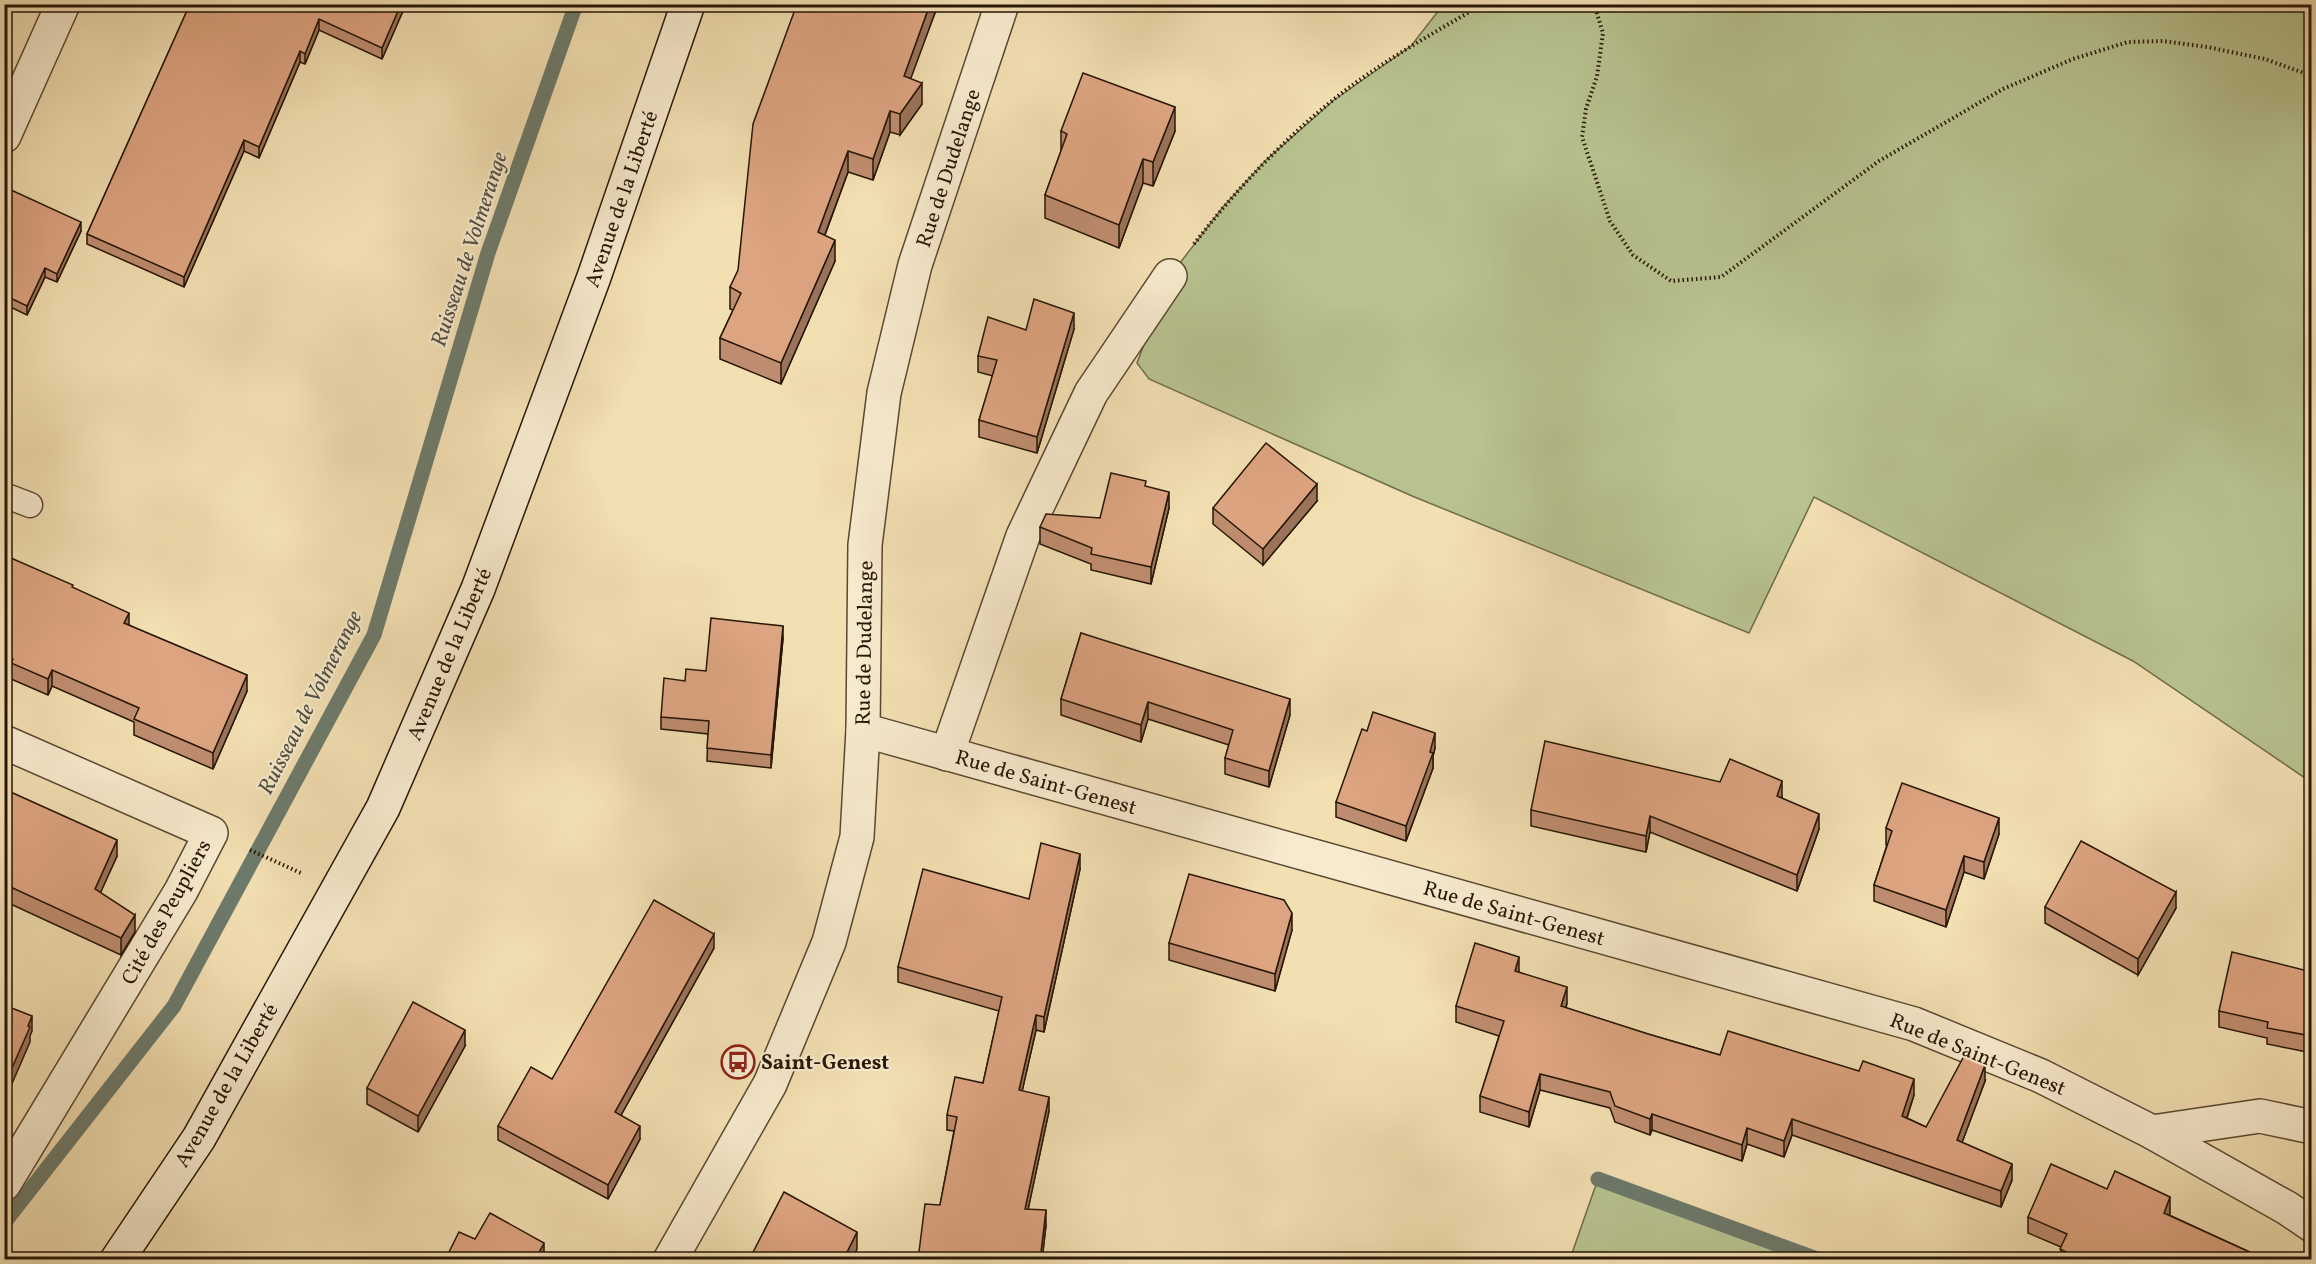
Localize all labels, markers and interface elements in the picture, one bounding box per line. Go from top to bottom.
street label: Rue de Dudelange [910,85,989,252]
street label: Avenue de la Liberté [579,107,666,292]
water label: Ruisseau de Volmerange [424,148,516,351]
street label: Rue de Dudelange [850,560,881,726]
street label: Avenue de la Liberté [401,564,500,746]
water label: Ruisseau de Volmerange [251,606,371,801]
street label: Rue de Saint-Genest [951,744,1140,823]
street label: Cité des Peupliers [115,835,219,991]
street label: Rue de Saint-Genest [1419,875,1608,954]
street label: Avenue de la Liberté [168,998,286,1173]
street label: Rue de Saint-Genest [1885,1007,2070,1104]
bus stop icon: Saint-Genest [720,1044,756,1080]
place label: Saint-Genest [761,1049,889,1078]

